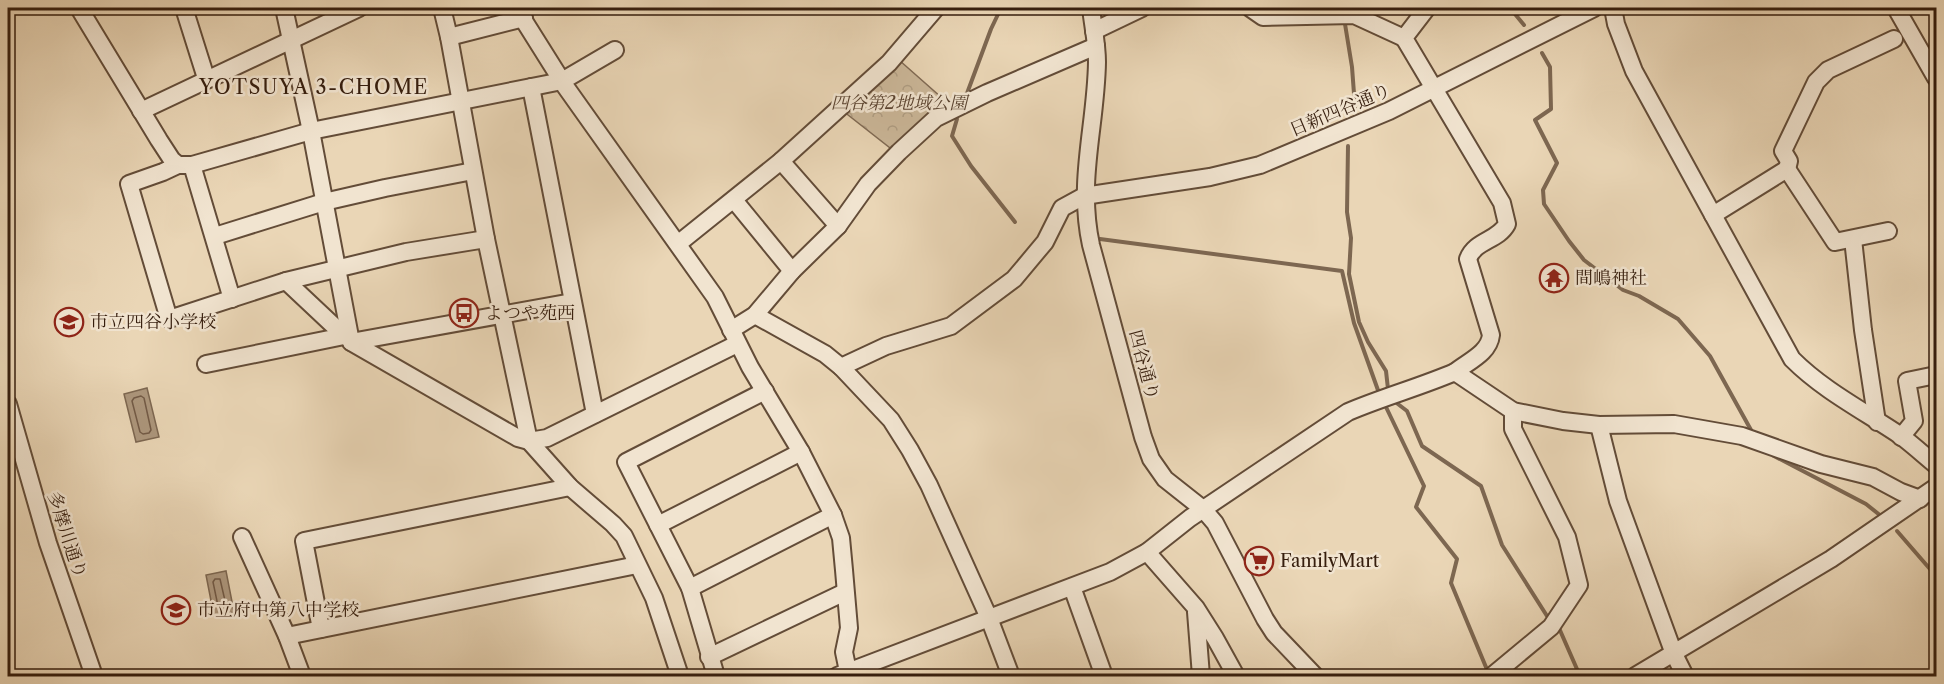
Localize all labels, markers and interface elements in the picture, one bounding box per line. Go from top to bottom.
district label: YOTSUYA 3-CHOME [198,75,429,99]
street label: 日新四谷通り [1286,79,1394,141]
park label: 四谷第2地域公園 [831,92,970,114]
temple icon: 間嶋神社 [1538,262,1570,294]
place label: 間嶋神社 [1575,267,1647,289]
bus stop icon: よつや苑西 [448,297,480,329]
place label: よつや苑西 [485,302,575,324]
school or university icon: 市立四谷小学校 [53,306,85,338]
place label: 市立四谷小学校 [90,311,216,333]
street label: 四谷通り [1124,327,1164,403]
street label: 多摩川通り [43,489,91,581]
supermarket icon: FamilyMart [1243,545,1275,577]
place label: FamilyMart [1280,550,1380,572]
school or university icon: 市立府中第八中学校 [160,594,192,626]
place label: 市立府中第八中学校 [197,599,359,621]

